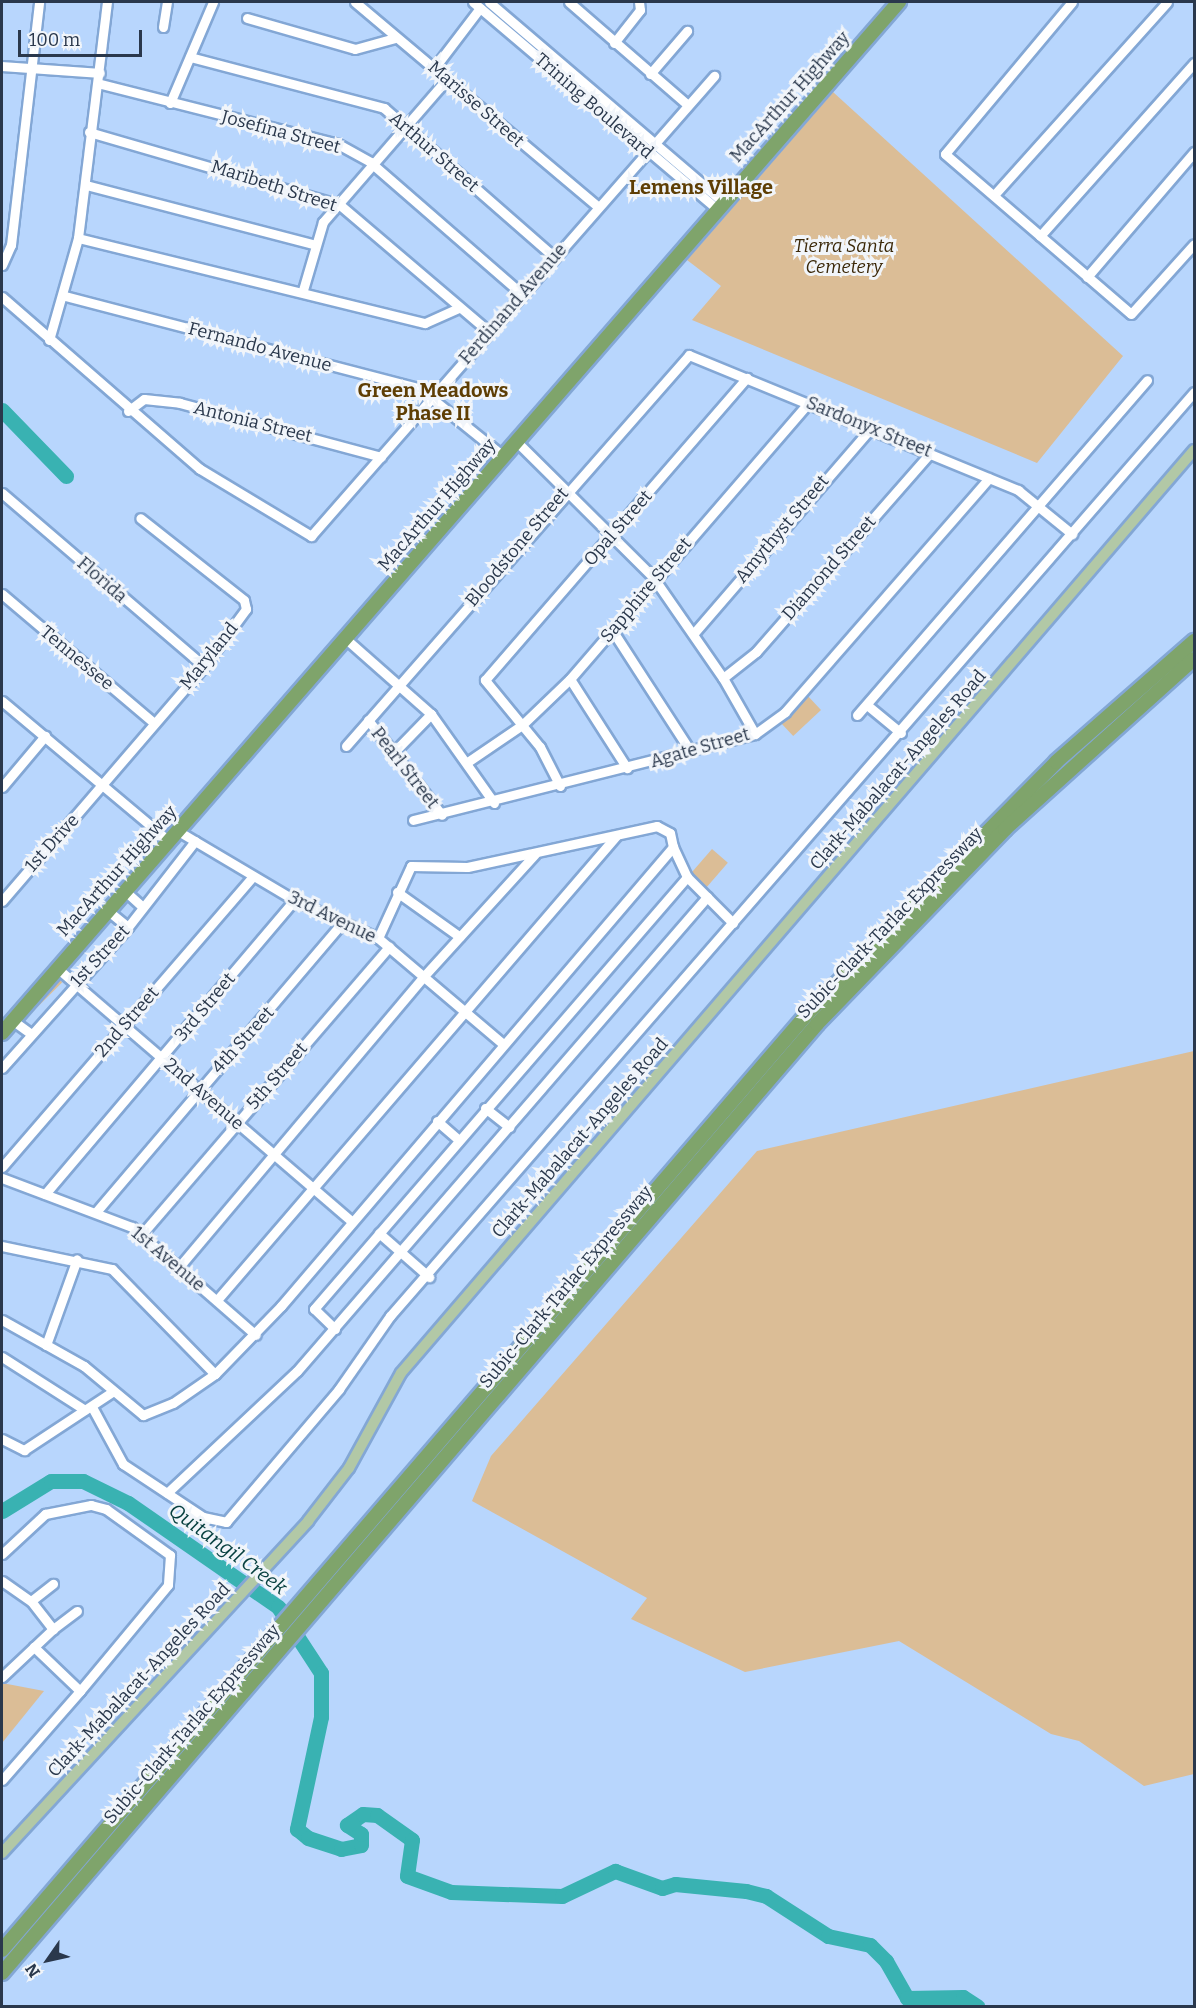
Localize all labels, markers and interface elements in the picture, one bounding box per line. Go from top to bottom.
scale bar [21,18,146,56]
street label: MacArthur Highway [726,27,854,167]
text: 100 m [29,29,80,51]
street label: Trining Boulevard [530,49,658,163]
street label: Marisse Street [424,56,528,152]
street label: Josefina Street [219,106,343,158]
street label: Arthur Street [385,107,483,197]
street label: Maribeth Street [208,156,340,216]
district label: Lemens Village [629,175,773,199]
park label: Tierra Santa Cemetery [794,236,894,278]
street label: Ferdinand Avenue [455,239,571,369]
street label: Fernando Avenue [186,317,334,377]
district label: Green Meadows Phase II [358,378,508,425]
street label: Sardonyx Street [803,392,935,462]
street label: Antonia Street [192,397,314,447]
street label: MacArthur Highway [374,434,500,576]
street label: Amythyst Street [731,471,833,587]
street label: Bloodstone Street [461,483,573,611]
street label: Opal Street [579,486,657,570]
street label: Diamond Street [778,511,880,625]
street label: Sapphire Street [596,533,696,647]
street label: Florida [73,553,131,607]
street label: Maryland [175,618,243,694]
street label: Tennessee [36,621,118,695]
street label: Clark-Mabalacat-Angeles Road [805,666,991,874]
street label: Pearl Street [367,723,443,813]
street label: Agate Street [648,723,752,773]
street label: MacArthur Highway [53,801,181,941]
street label: 1st Drive [20,810,84,876]
street label: Subic-Clark-Tarlac Expressway [793,823,987,1023]
street label: 3rd Avenue [285,886,379,948]
street label: 1st Street [66,921,134,991]
street label: 3rd Street [170,968,240,1046]
street label: 2nd Street [91,982,163,1062]
street label: 4th Street [207,1002,279,1078]
street label: Clark-Mabalacat-Angeles Road [487,1034,673,1242]
street label: 5th Street [242,1038,312,1114]
street label: 2nd Avenue [160,1053,248,1135]
street label: Subic-Clark-Tarlac Expressway [475,1181,657,1393]
street label: 1st Avenue [127,1222,209,1296]
water label: Quitangil Creek [164,1498,292,1600]
street label: Clark-Mabalacat-Angeles Road [43,1578,235,1782]
street label: Subic-Clark-Tarlac Expressway [99,1620,285,1828]
north arrow [18,1930,78,1990]
text: N [21,1960,44,1981]

